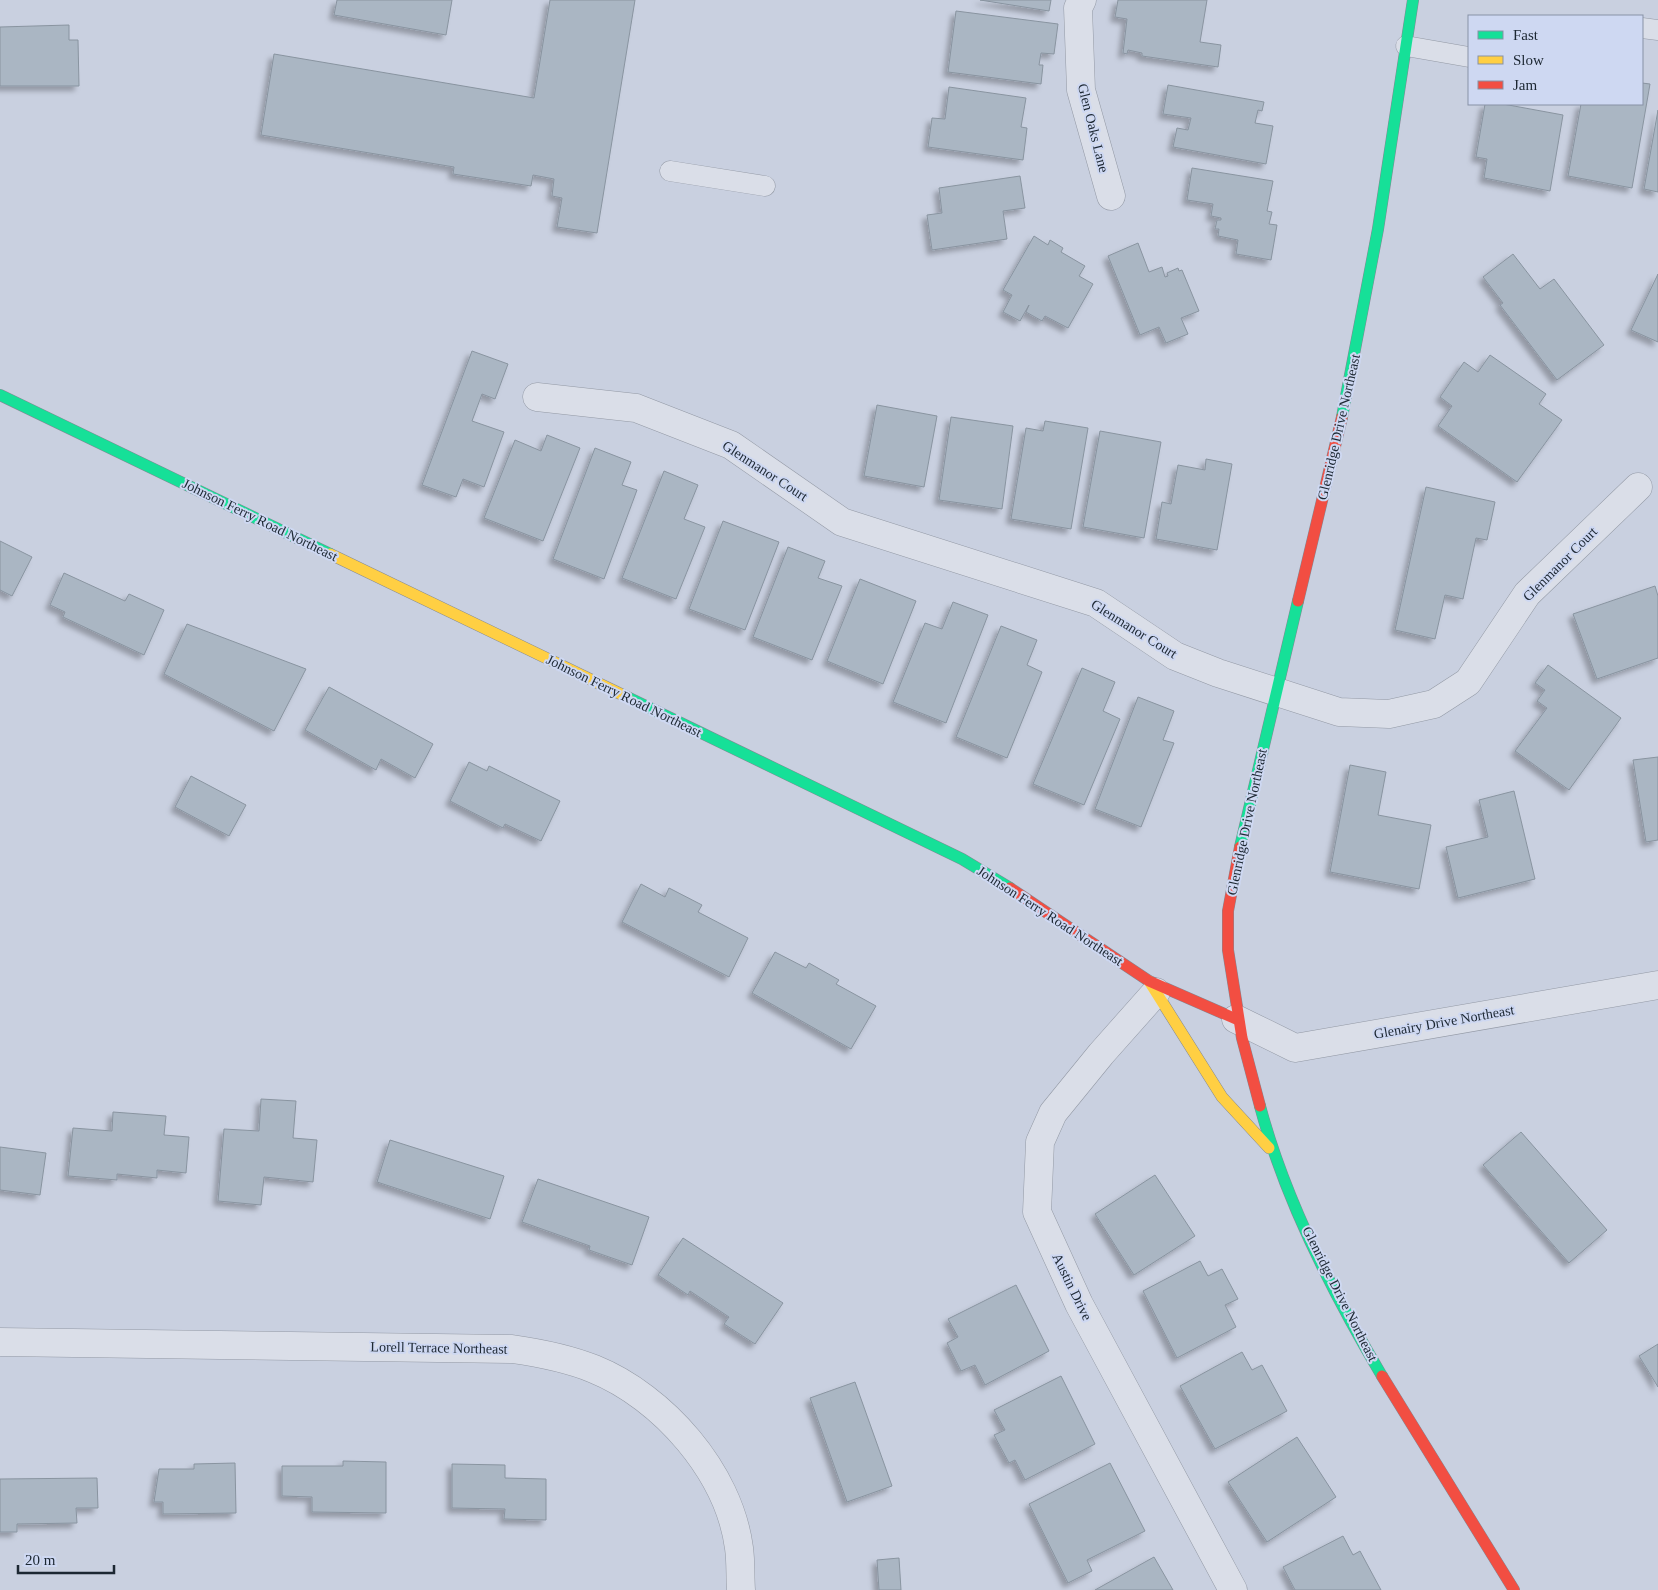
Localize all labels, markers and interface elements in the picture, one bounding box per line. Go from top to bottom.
legend [1468,15,1643,105]
text: Fast [1513,27,1539,43]
text: Slow [1513,52,1544,68]
text: Jam [1513,77,1537,93]
street label: Glen Oaks Lane [1075,82,1111,174]
street label: Glenridge Drive Northeast [1315,352,1363,501]
street label: Glenmanor Court [720,438,810,504]
street label: Johnson Ferry Road Northeast [180,476,340,564]
street label: Glenmanor Court [1520,524,1600,604]
street label: Glenmanor Court [1088,597,1180,661]
street label: Johnson Ferry Road Northeast [544,652,704,740]
street label: Glenridge Drive Northeast [1224,747,1270,897]
street label: Johnson Ferry Road Northeast [974,863,1126,969]
street label: Glenairy Drive Northeast [1373,1002,1515,1042]
street label: Glenridge Drive Northeast [1299,1224,1381,1364]
street label: Austin Drive [1049,1251,1095,1323]
street label: Lorell Terrace Northeast [370,1339,508,1357]
scale bar [18,1542,114,1574]
text: 20 m [25,1552,56,1568]

